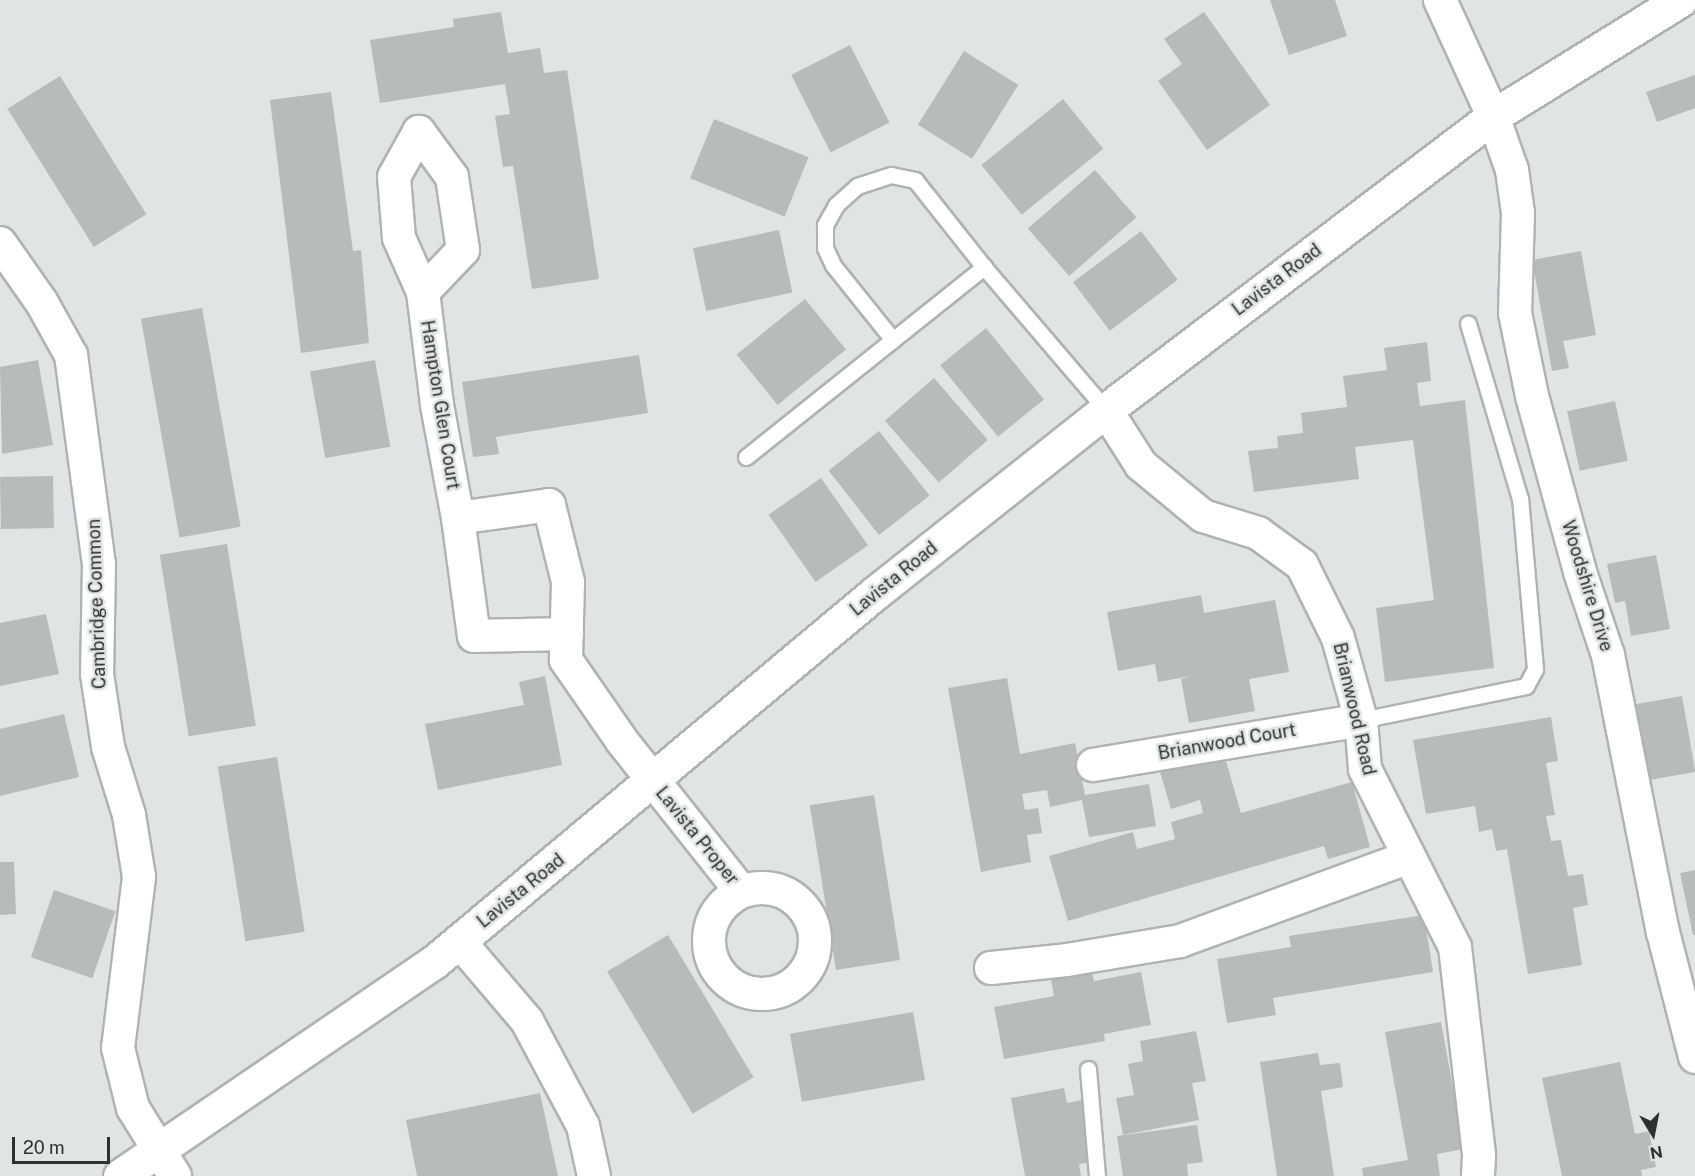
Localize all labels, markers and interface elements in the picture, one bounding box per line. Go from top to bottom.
street label: Lavista Road [1228,239,1326,321]
street label: Hampton Glen Court [416,319,464,491]
street label: Cambridge Common [83,518,111,690]
street label: Woodshire Drive [1557,518,1617,654]
street label: Lavista Road [846,537,942,621]
street label: Brianwood Road [1328,641,1380,777]
street label: Brianwood Court [1156,719,1298,765]
street label: Lavista Proper [651,783,743,889]
street label: Lavista Road [473,849,569,933]
north arrow [1623,1104,1683,1164]
scale bar [15,1125,112,1163]
text: 20 m [23,1137,65,1158]
text: N [1648,1142,1664,1163]

